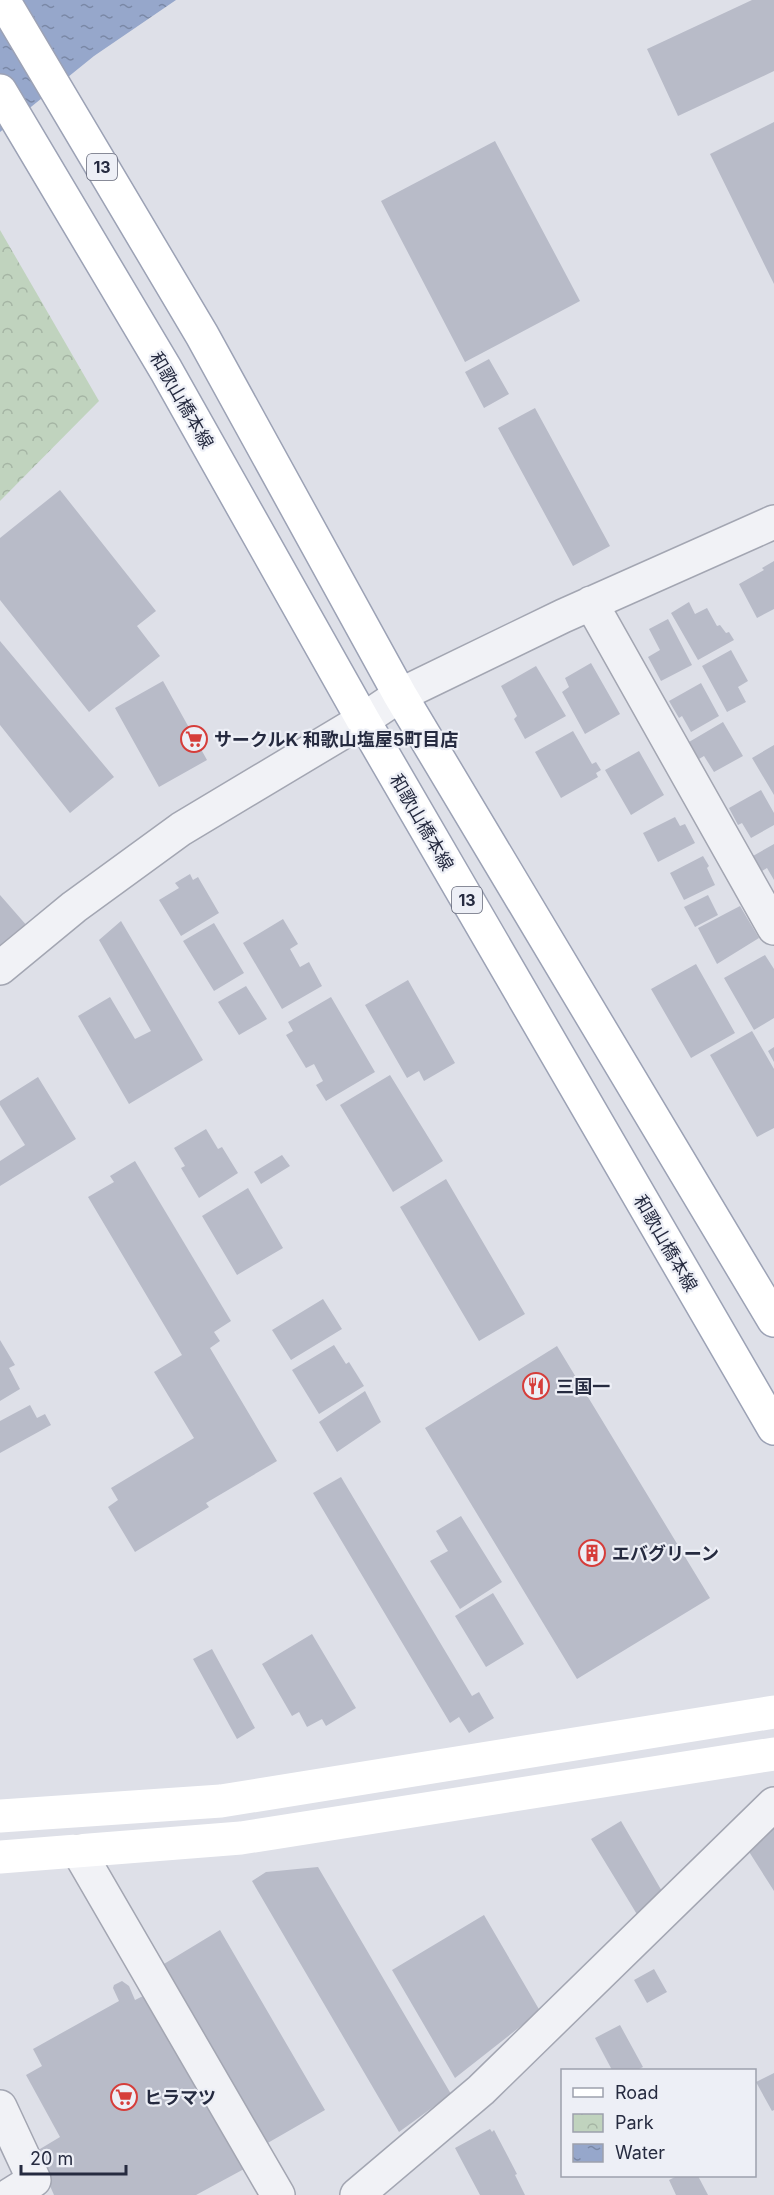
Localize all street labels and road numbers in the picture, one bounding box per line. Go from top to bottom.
road number: 13 [87,154,117,180]
street label: 和歌山橋本線 [146,348,218,452]
street label: 和歌山橋本線 [386,770,458,874]
road number: 13 [452,887,482,913]
street label: 和歌山橋本線 [630,1191,702,1295]

